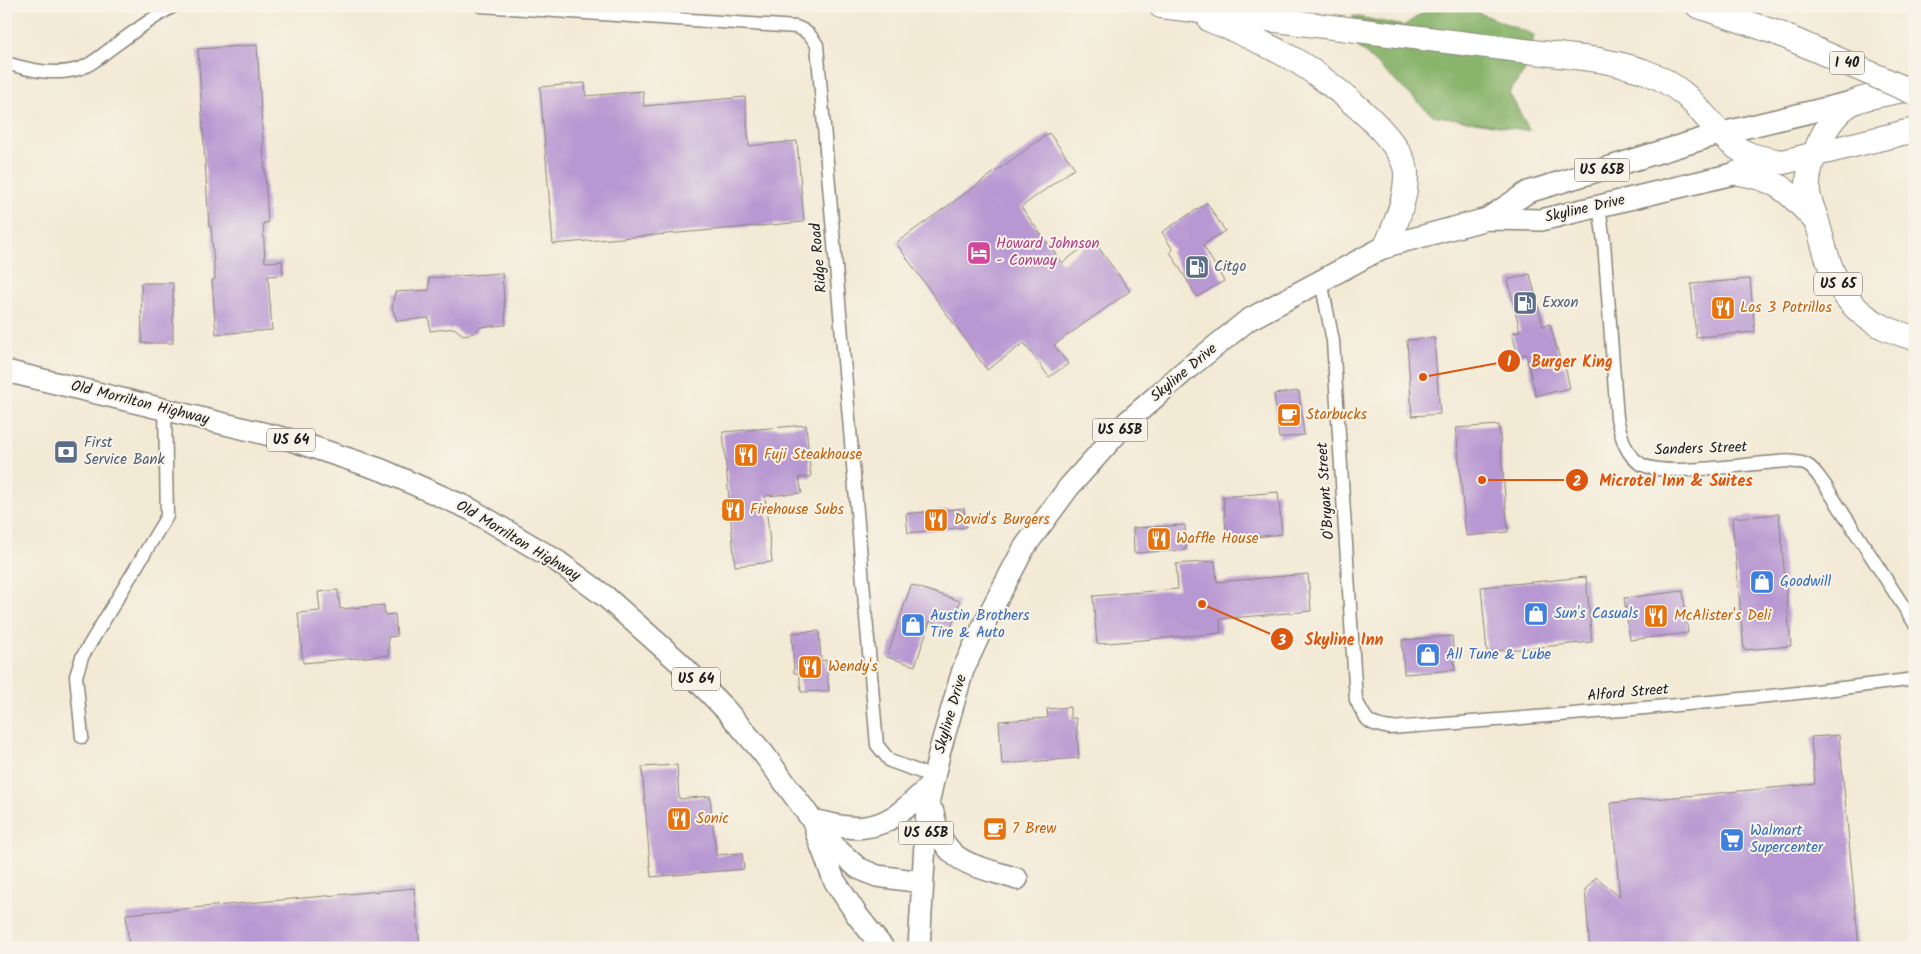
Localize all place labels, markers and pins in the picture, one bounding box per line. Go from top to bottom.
place label: Howard Johnson - Conway [996,232,1099,273]
hotel icon: Howard Johnson - Conway [966,240,992,266]
fuel station icon: Citgo [1184,254,1210,280]
place label: Citgo [1214,255,1246,279]
fuel station icon: Exxon [1512,290,1538,316]
place label: Exxon [1542,291,1578,315]
restaurant icon: Los 3 Potrillos [1710,295,1736,321]
place label: Los 3 Potrillos [1740,296,1832,320]
callout: Burger King [1496,346,1622,377]
cafe icon: Starbucks [1276,402,1302,428]
place label: Starbucks [1306,403,1368,427]
place label: First Service Bank [84,431,166,472]
bank icon: First Service Bank [53,439,79,465]
restaurant icon: Fuji Steakhouse [733,442,759,468]
place label: Fuji Steakhouse [764,443,862,467]
callout: Microtel Inn & Suites [1564,465,1763,496]
restaurant icon: Firehouse Subs [720,497,746,523]
place label: Firehouse Subs [750,498,844,522]
restaurant icon: David's Burgers [923,507,949,533]
place label: David's Burgers [954,508,1050,532]
restaurant icon: Waffle House [1146,526,1172,552]
place label: Waffle House [1176,527,1259,551]
shop icon: Goodwill [1749,569,1775,595]
place label: Goodwill [1780,570,1832,594]
shop icon: Sun's Casuals [1523,601,1549,627]
place label: Sun's Casuals [1554,602,1639,626]
restaurant icon: McAlister's Deli [1643,603,1669,629]
place label: Austin Brothers Tire & Auto [930,604,1030,645]
place label: McAlister's Deli [1674,604,1772,628]
shop icon: Austin Brothers Tire & Auto [900,612,926,638]
callout: Skyline Inn [1269,624,1393,655]
shop icon: All Tune & Lube [1415,642,1441,668]
place label: All Tune & Lube [1446,643,1551,667]
restaurant icon: Wendy's [797,654,823,680]
place label: Wendy's [828,655,878,679]
restaurant icon: Sonic [666,806,692,832]
place label: Sonic [696,807,729,831]
cafe icon: 7 Brew [982,816,1008,842]
place label: 7 Brew [1012,817,1057,841]
place label: Walmart Supercenter [1750,819,1824,860]
supermarket icon: Walmart Supercenter [1719,827,1745,853]

